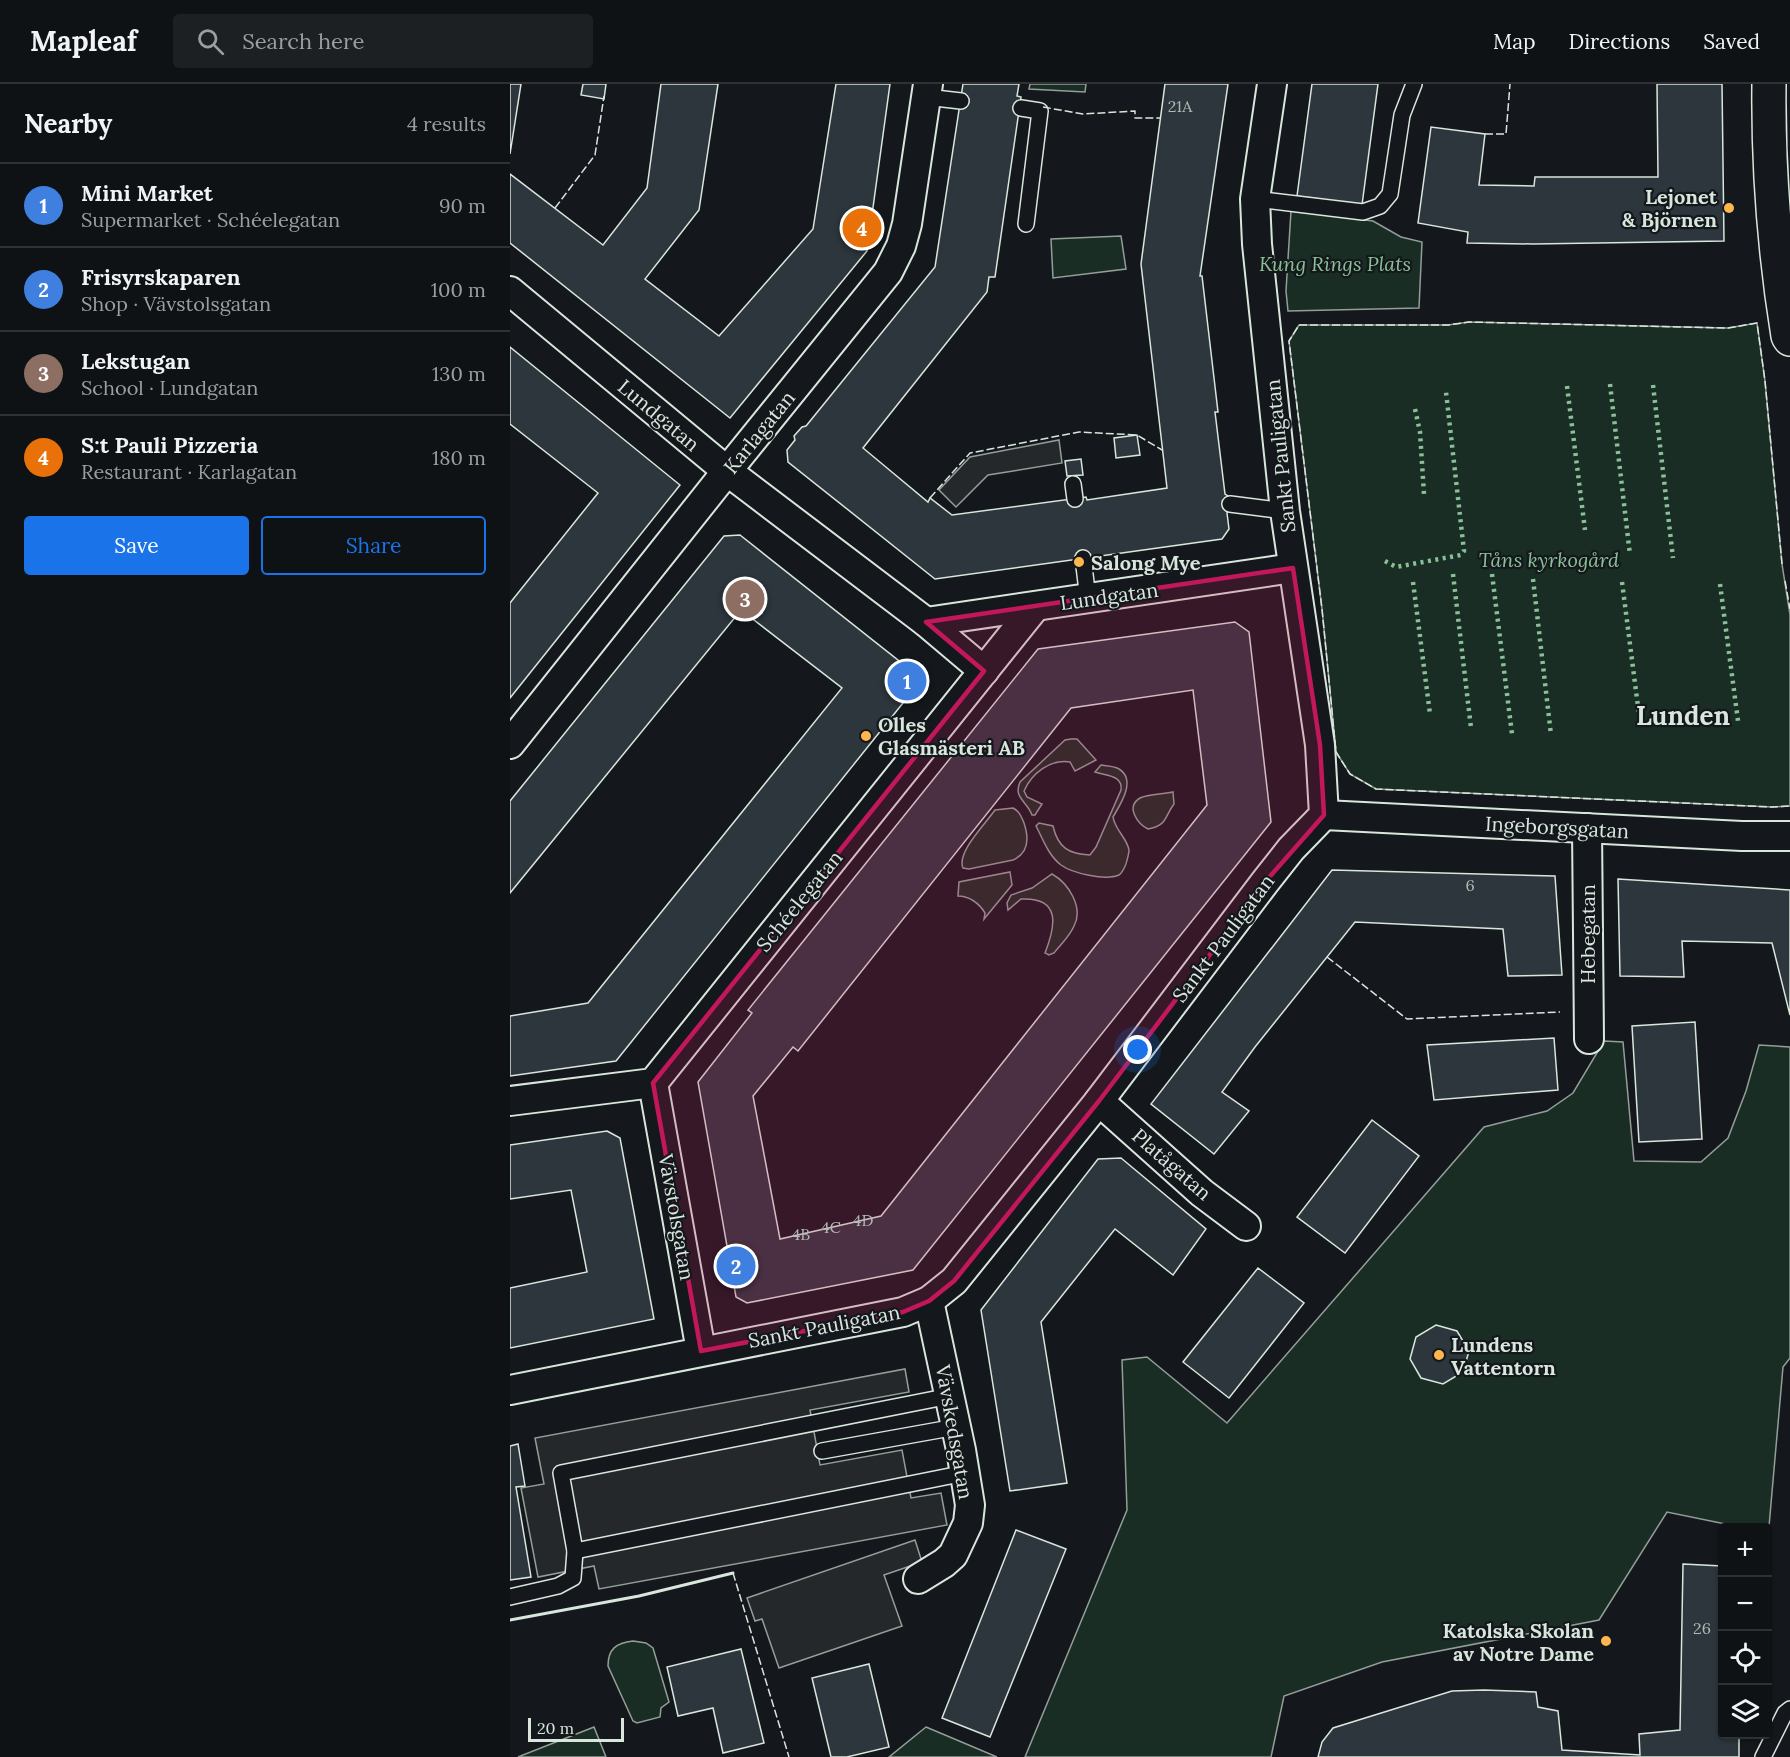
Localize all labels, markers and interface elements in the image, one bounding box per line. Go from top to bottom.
search box [173,14,593,68]
text: Mapleaf [30,23,137,59]
icon: search [194,25,227,58]
text: Search here [242,27,364,55]
text: Map [1493,28,1536,55]
text: Directions [1569,28,1670,55]
text: Saved [1703,28,1760,55]
house number: 21A [1168,96,1193,116]
text: Nearby [24,107,112,140]
text: 4 results [407,111,486,136]
text: Mini Market [81,179,213,207]
place label: Lejonet & Björnen [1622,184,1718,232]
text: 1 [39,193,48,218]
text: 90 m [439,193,486,218]
marker: Lejonet & Björnen [1722,201,1736,215]
pin: 4 [842,206,882,250]
text: Supermarket · Schéelegatan [81,207,340,232]
park label: Kung Rings Plats [1259,251,1411,276]
text: Frisyrskaparen [81,263,240,291]
text: 2 [38,277,49,302]
text: 100 m [431,277,486,302]
text: Shop · Vävstolsgatan [81,291,271,316]
text: Lekstugan [81,347,190,375]
text: 3 [38,361,49,386]
text: 130 m [432,361,486,386]
street label: Lundgatan [613,374,705,456]
text: School · Lundgatan [81,375,258,400]
street label: Sankt Pauligatan [1260,378,1300,534]
street label: Karlagatan [718,385,800,479]
text: S:t Pauli Pizzeria [81,431,258,459]
text: 4 [38,445,49,470]
text: 180 m [432,445,486,470]
text: Restaurant · Karlagatan [81,459,297,484]
button: Save [24,516,249,575]
button: Share [261,516,486,575]
park label: Tåns kyrkogård [1479,547,1620,572]
place label: Salong Mye [1091,550,1201,575]
marker: Salong Mye [1072,555,1086,569]
pin: 3 [726,576,764,622]
street label: Lundgatan [1058,577,1160,615]
pin: 1 [888,658,926,704]
district label: Lunden [1636,699,1731,732]
place label: Olles Glasmästeri AB [878,712,1025,760]
marker: Olles Glasmästeri AB [859,729,873,743]
street label: Ingeborgsgatan [1484,811,1630,843]
street label: Schéelegatan [750,845,848,957]
street label: Sankt Pauligatan [1167,869,1279,1007]
house number: 6 [1465,875,1475,895]
street label: Hebegatan [1575,884,1600,984]
your location [1123,1035,1152,1064]
street label: Platågatan [1127,1123,1217,1205]
street label: Vävstolsgatan [653,1151,700,1282]
house number: 4D [853,1210,873,1230]
house number: 4C [821,1217,841,1237]
house number: 4B [792,1224,810,1244]
pin: 2 [716,1244,756,1288]
street label: Sankt Pauligatan [746,1299,902,1353]
place label: Lundens Vattentorn [1451,1332,1556,1380]
marker: Lundens Vattentorn [1432,1348,1446,1362]
street label: Vävskedsgatan [931,1362,979,1501]
map controls [1718,1523,1772,1739]
button: + [1718,1523,1772,1577]
button: − [1718,1577,1772,1631]
place label: Katolska Skolan av Notre Dame [1443,1618,1594,1666]
house number: 26 [1693,1618,1711,1638]
button: locate [1718,1631,1772,1685]
marker: Katolska Skolan av Notre Dame [1599,1634,1613,1648]
button: layers [1718,1685,1772,1739]
scale bar [528,1715,624,1742]
text: 20 m [537,1718,574,1738]

